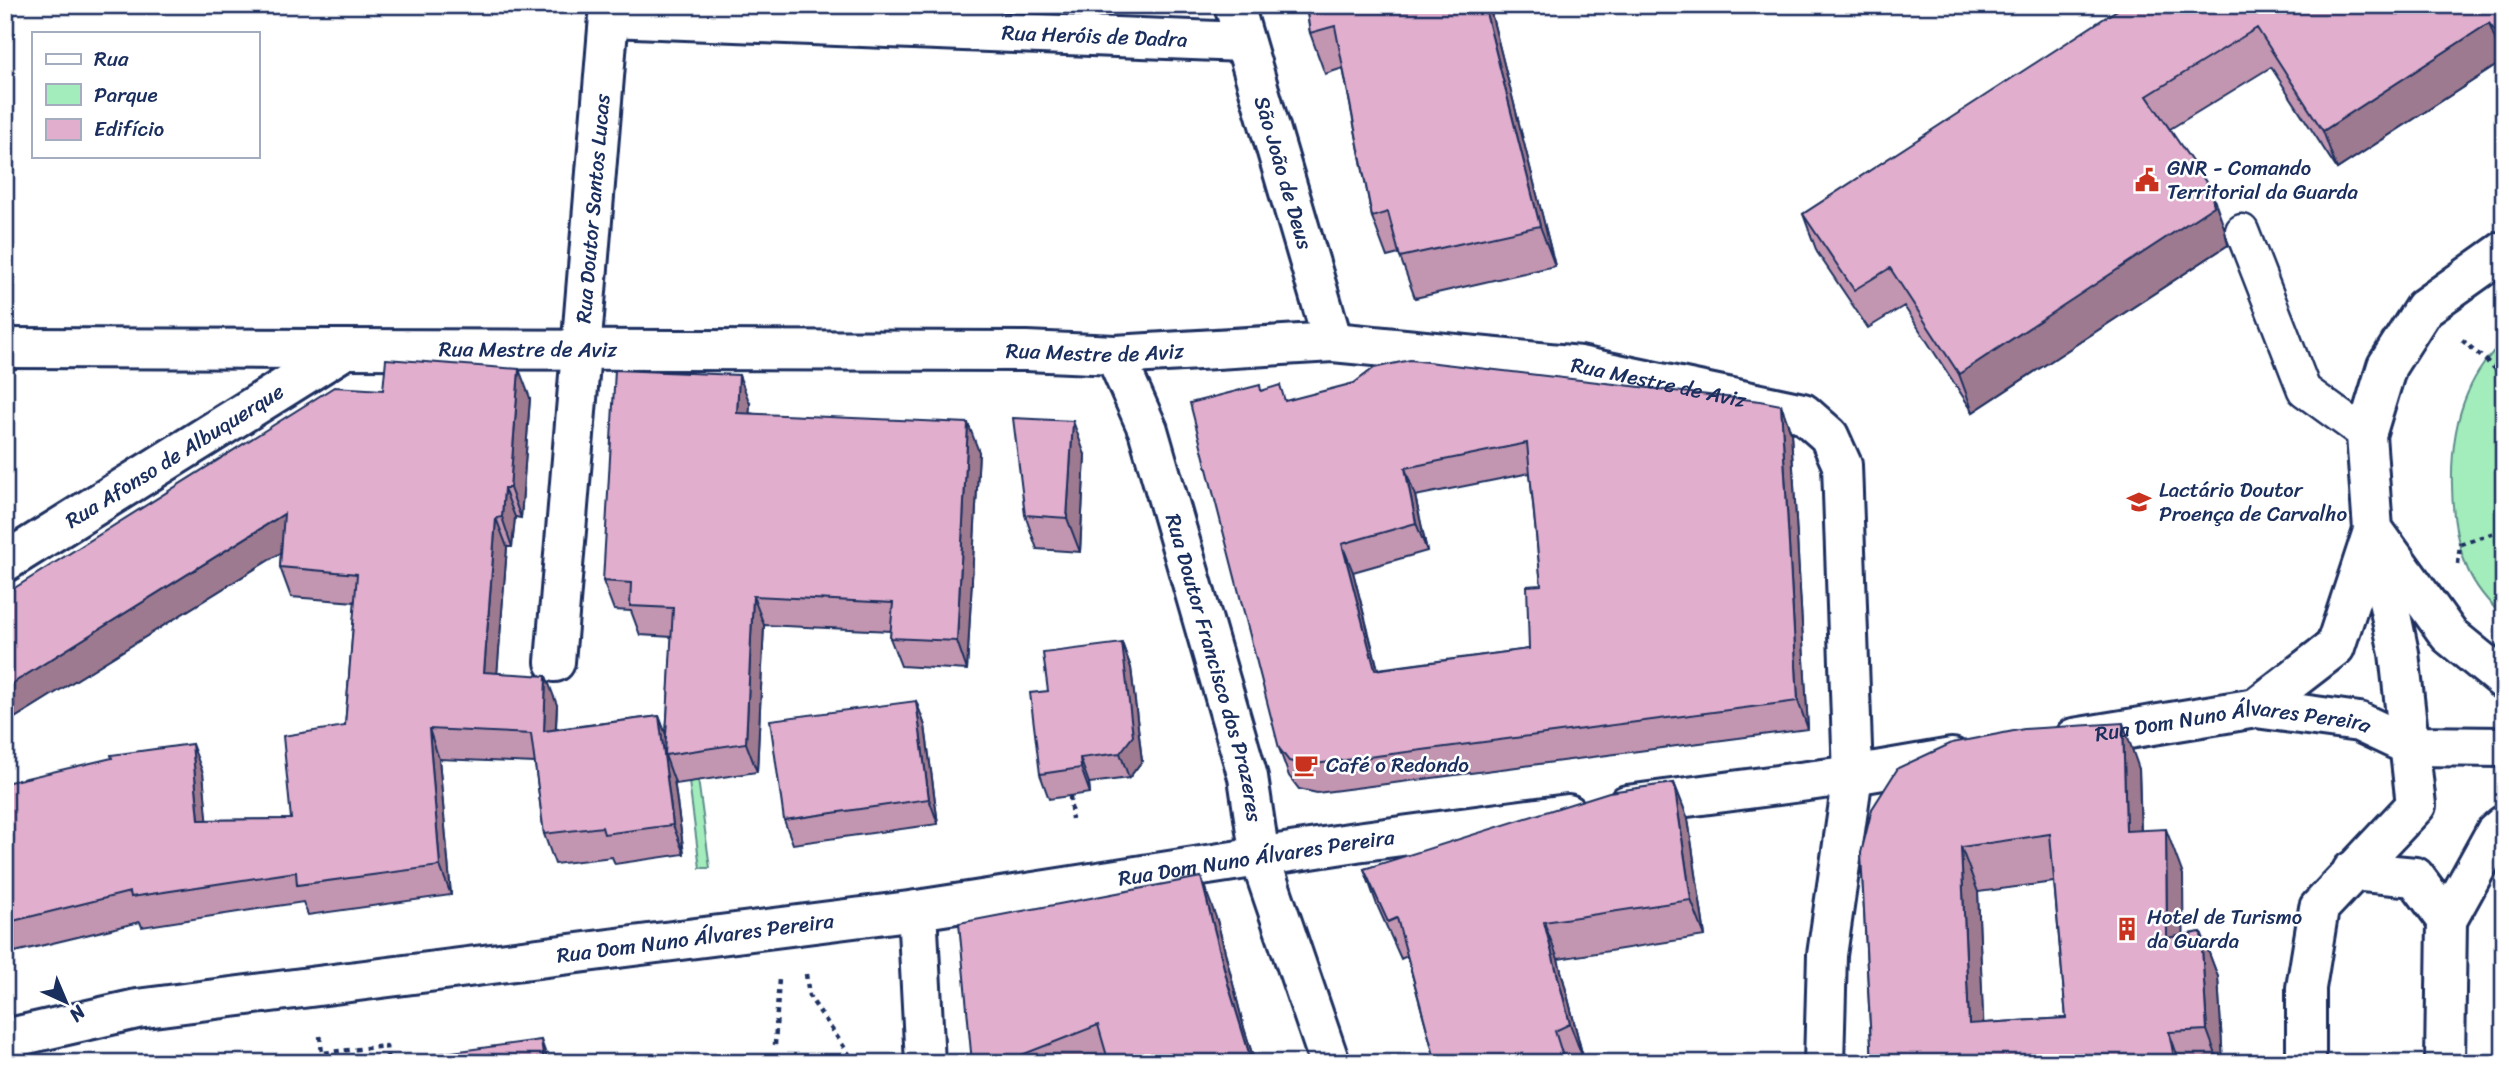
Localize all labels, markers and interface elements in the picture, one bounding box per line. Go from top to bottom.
street label: Rua Heróis de Dadra [1001,13,1189,59]
legend [32,32,259,158]
text: Rua [94,40,129,78]
text: Parque [94,76,158,114]
street label: Rua Doutor Santos Lucas [564,92,622,325]
street label: São João de Deus [1243,92,1324,255]
text: Edifício [94,110,164,148]
place label: GNR - Comando Territorial da Guarda [2167,149,2358,211]
public building icon: GNR - Comando Territorial da Guarda [2133,166,2161,194]
street label: Rua Mestre de Aviz [439,330,617,369]
street label: Rua Mestre de Aviz [1006,332,1185,374]
street label: Rua Mestre de Aviz [1569,346,1750,420]
street label: Rua Afonso de Albuquerque [57,373,292,539]
place label: Lactário Doutor Proença de Carvalho [2159,471,2347,533]
school or university icon: Lactário Doutor Proença de Carvalho [2125,488,2153,516]
street label: Rua Doutor Francisco dos Prazeres [1154,509,1273,825]
street label: Rua Dom Nuno Álvares Pereira [2092,688,2378,753]
place label: Café o Redondo [1326,746,1469,784]
cafe icon: Café o Redondo [1292,751,1320,779]
street label: Rua Dom Nuno Álvares Pereira [1116,818,1397,898]
place label: Hotel de Turismo da Guarda [2147,898,2302,960]
street label: Rua Dom Nuno Álvares Pereira [554,902,836,975]
building icon: Hotel de Turismo da Guarda [2113,915,2141,943]
north arrow [32,967,102,1036]
text: N [61,997,94,1031]

